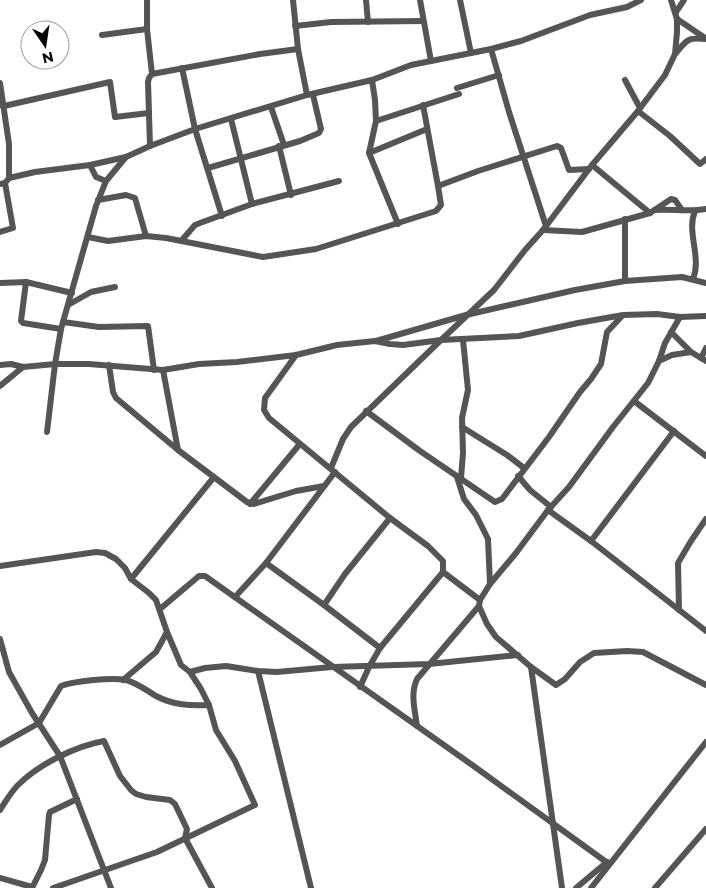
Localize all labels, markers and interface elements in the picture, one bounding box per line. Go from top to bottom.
north arrow [20,20,70,70]
text: N [40,48,55,68]

